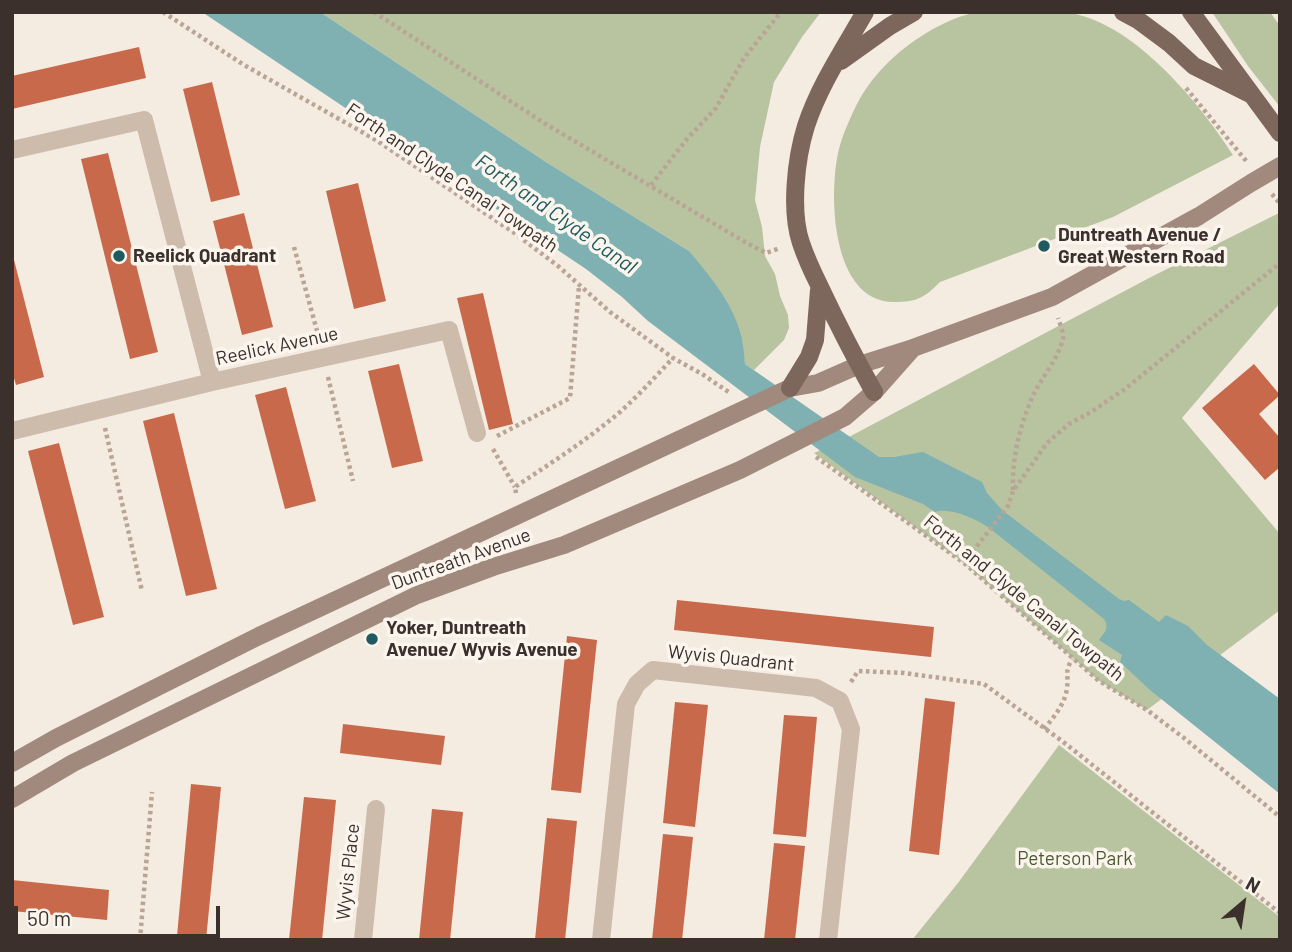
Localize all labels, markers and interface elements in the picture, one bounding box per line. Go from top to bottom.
street label: Forth and Clyde Canal Towpath [342,98,562,258]
water label: Forth and Clyde Canal [470,149,642,279]
place label: Duntreath Avenue / Great Western Road [1058,224,1225,268]
marker: Duntreath Avenue / Great Western Road [1036,238,1052,254]
place label: Reelick Quadrant [133,245,276,267]
marker: Reelick Quadrant [111,248,127,264]
street label: Reelick Avenue [214,322,340,370]
street label: Forth and Clyde Canal Towpath [919,510,1129,686]
street label: Duntreath Avenue [388,523,534,595]
place label: Yoker, Duntreath Avenue/ Wyvis Avenue [386,617,578,661]
marker: Yoker, Duntreath Avenue/ Wyvis Avenue [364,631,380,647]
street label: Wyvis Quadrant [667,640,795,676]
street label: Wyvis Place [332,822,364,922]
park label: Peterson Park [1017,848,1133,870]
north arrow [1208,868,1278,938]
text: N [1242,871,1265,897]
scale bar [18,892,224,936]
text: 50 m [27,905,71,930]

